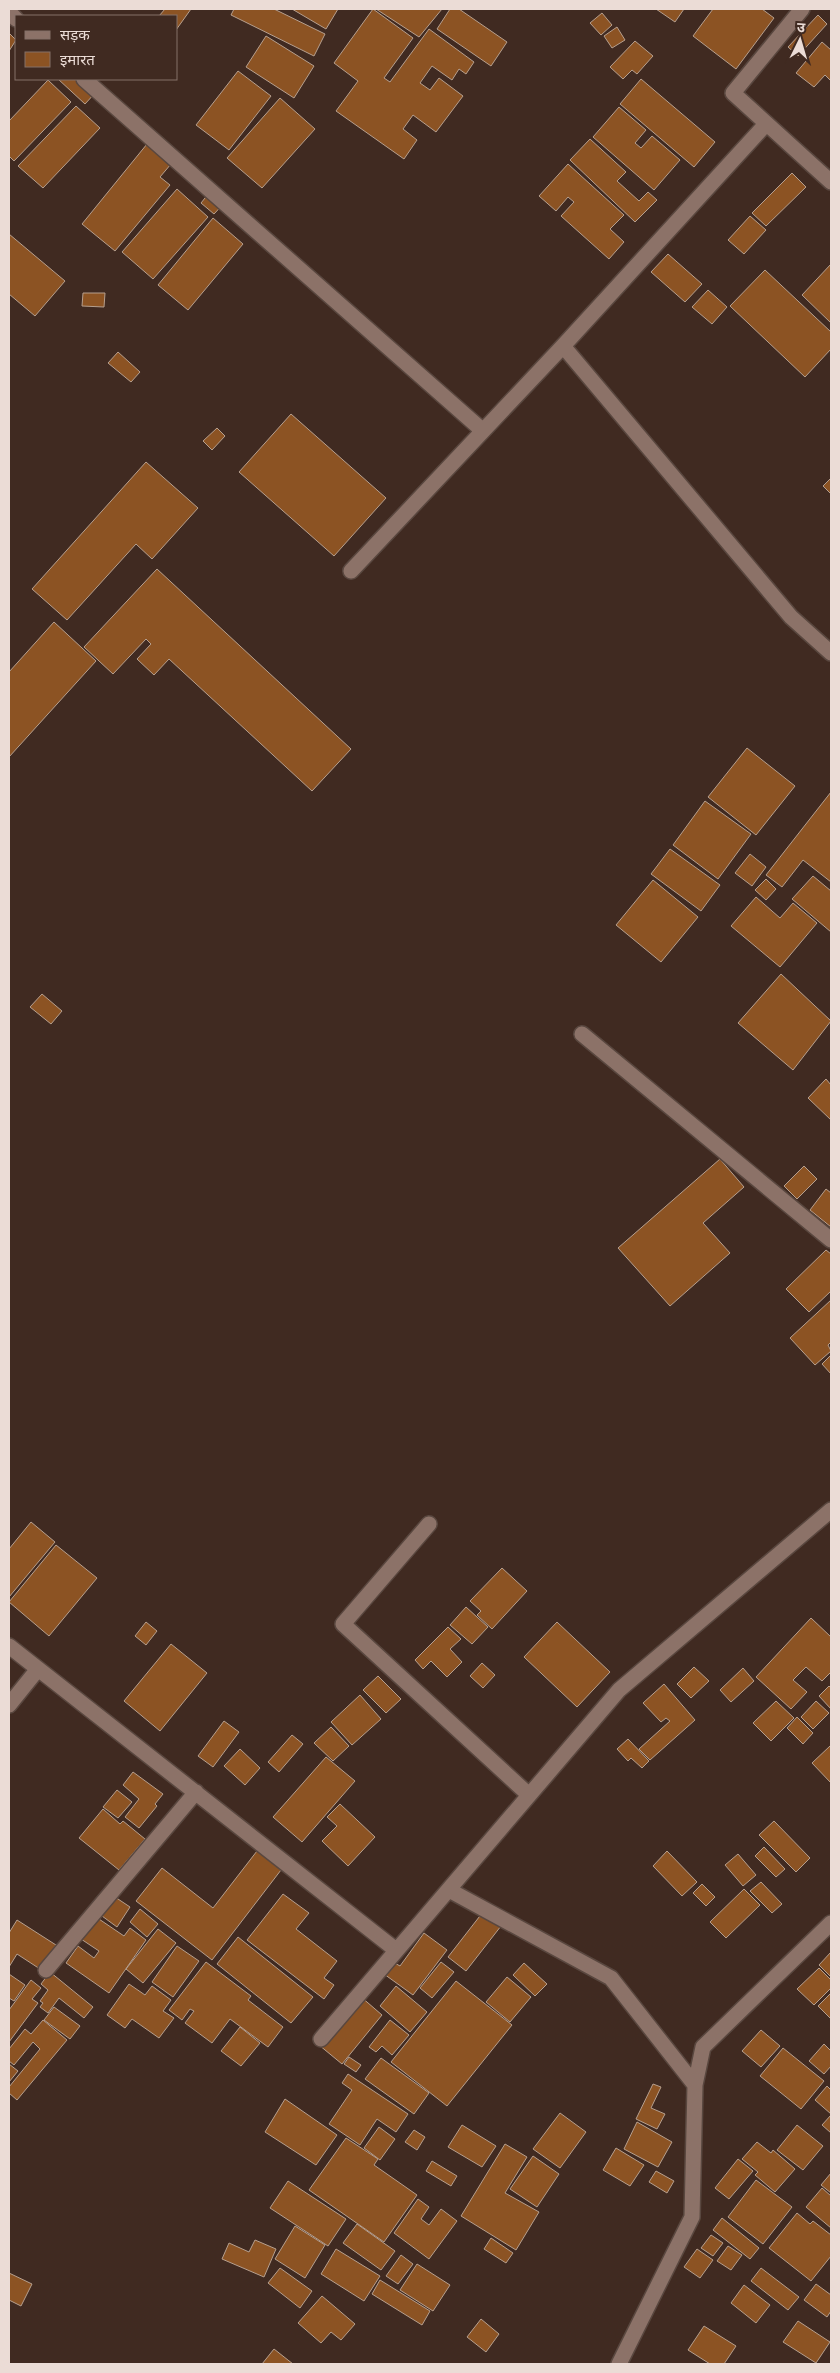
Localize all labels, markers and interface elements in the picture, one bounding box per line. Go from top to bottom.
legend [15,15,178,80]
north arrow [775,15,825,65]
text: उ [796,19,807,36]
text: सड़क [60,26,90,44]
text: इमारत [60,51,95,69]

